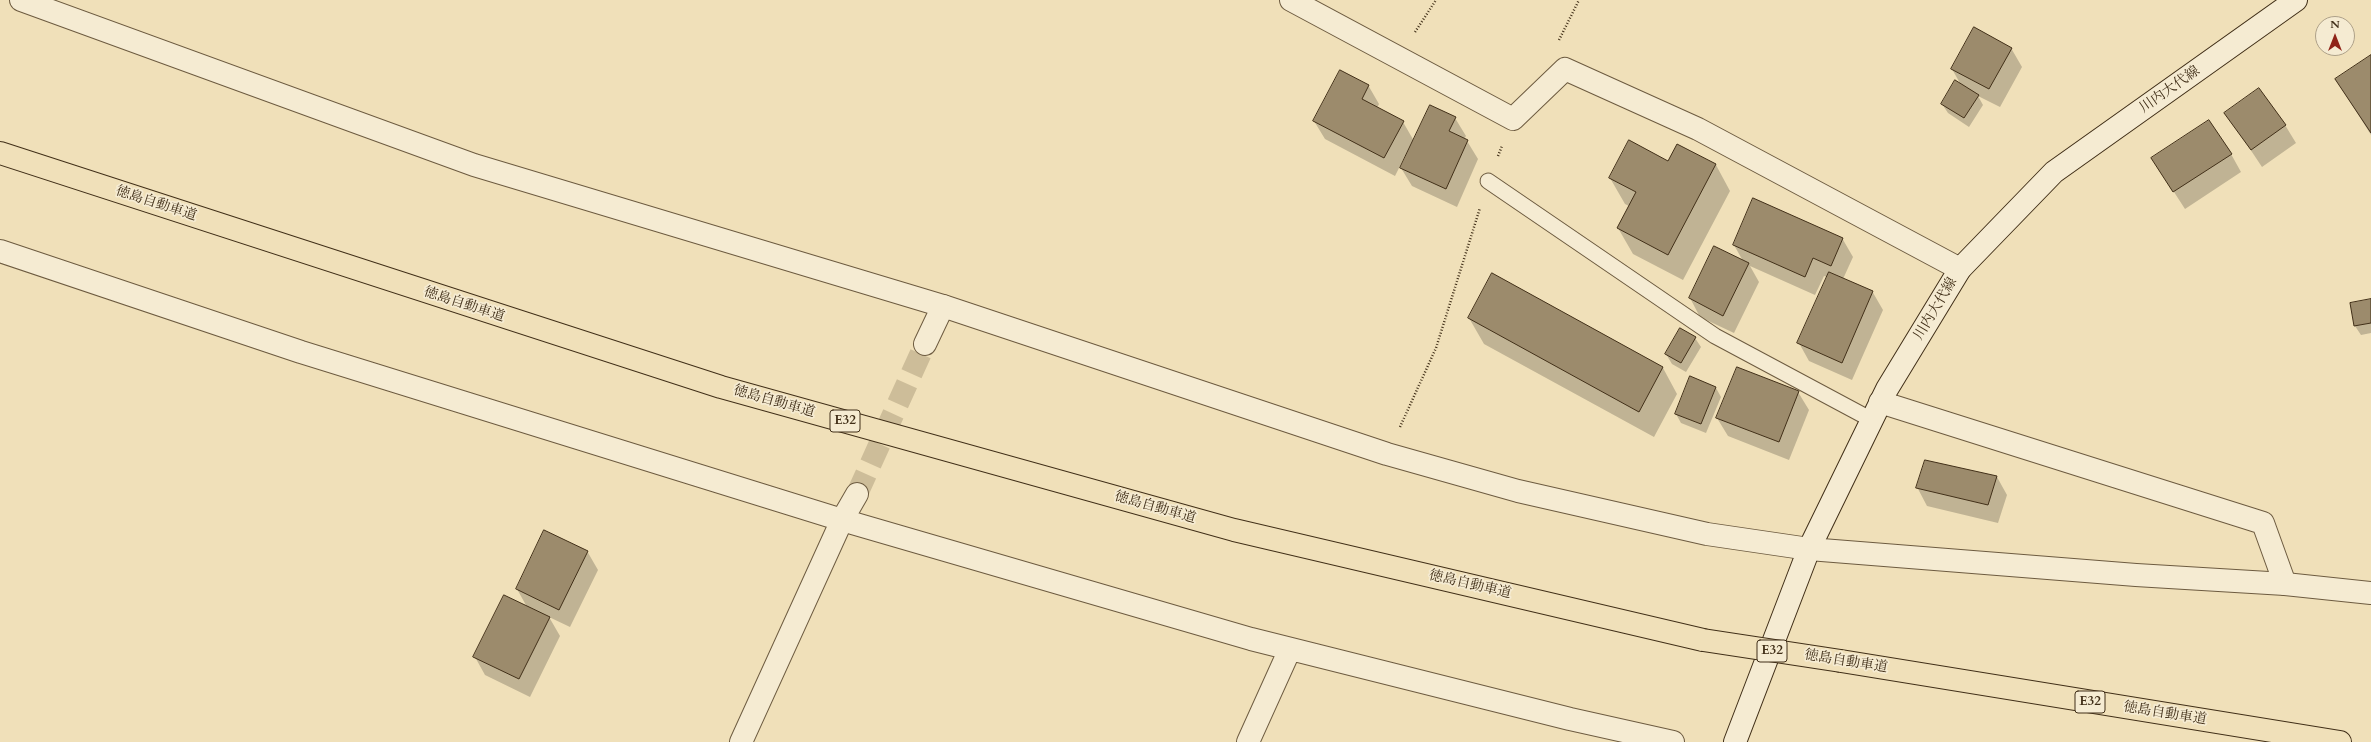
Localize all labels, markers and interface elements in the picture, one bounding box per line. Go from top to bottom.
north arrow [2315,16,2355,56]
text: N [2330,17,2340,32]
street label: 川内大代線 [2137,63,2203,117]
street label: 徳島自動車道 [113,183,199,225]
street label: 川内大代線 [1911,275,1961,343]
street label: 徳島自動車道 [421,284,507,326]
street label: 徳島自動車道 [731,382,817,422]
road number: E32 [830,410,860,432]
street label: 徳島自動車道 [1112,488,1198,528]
street label: 徳島自動車道 [1427,567,1513,603]
road number: E32 [1757,640,1787,662]
street label: 徳島自動車道 [1803,647,1889,677]
road number: E32 [2075,691,2105,713]
street label: 徳島自動車道 [2122,699,2208,729]

